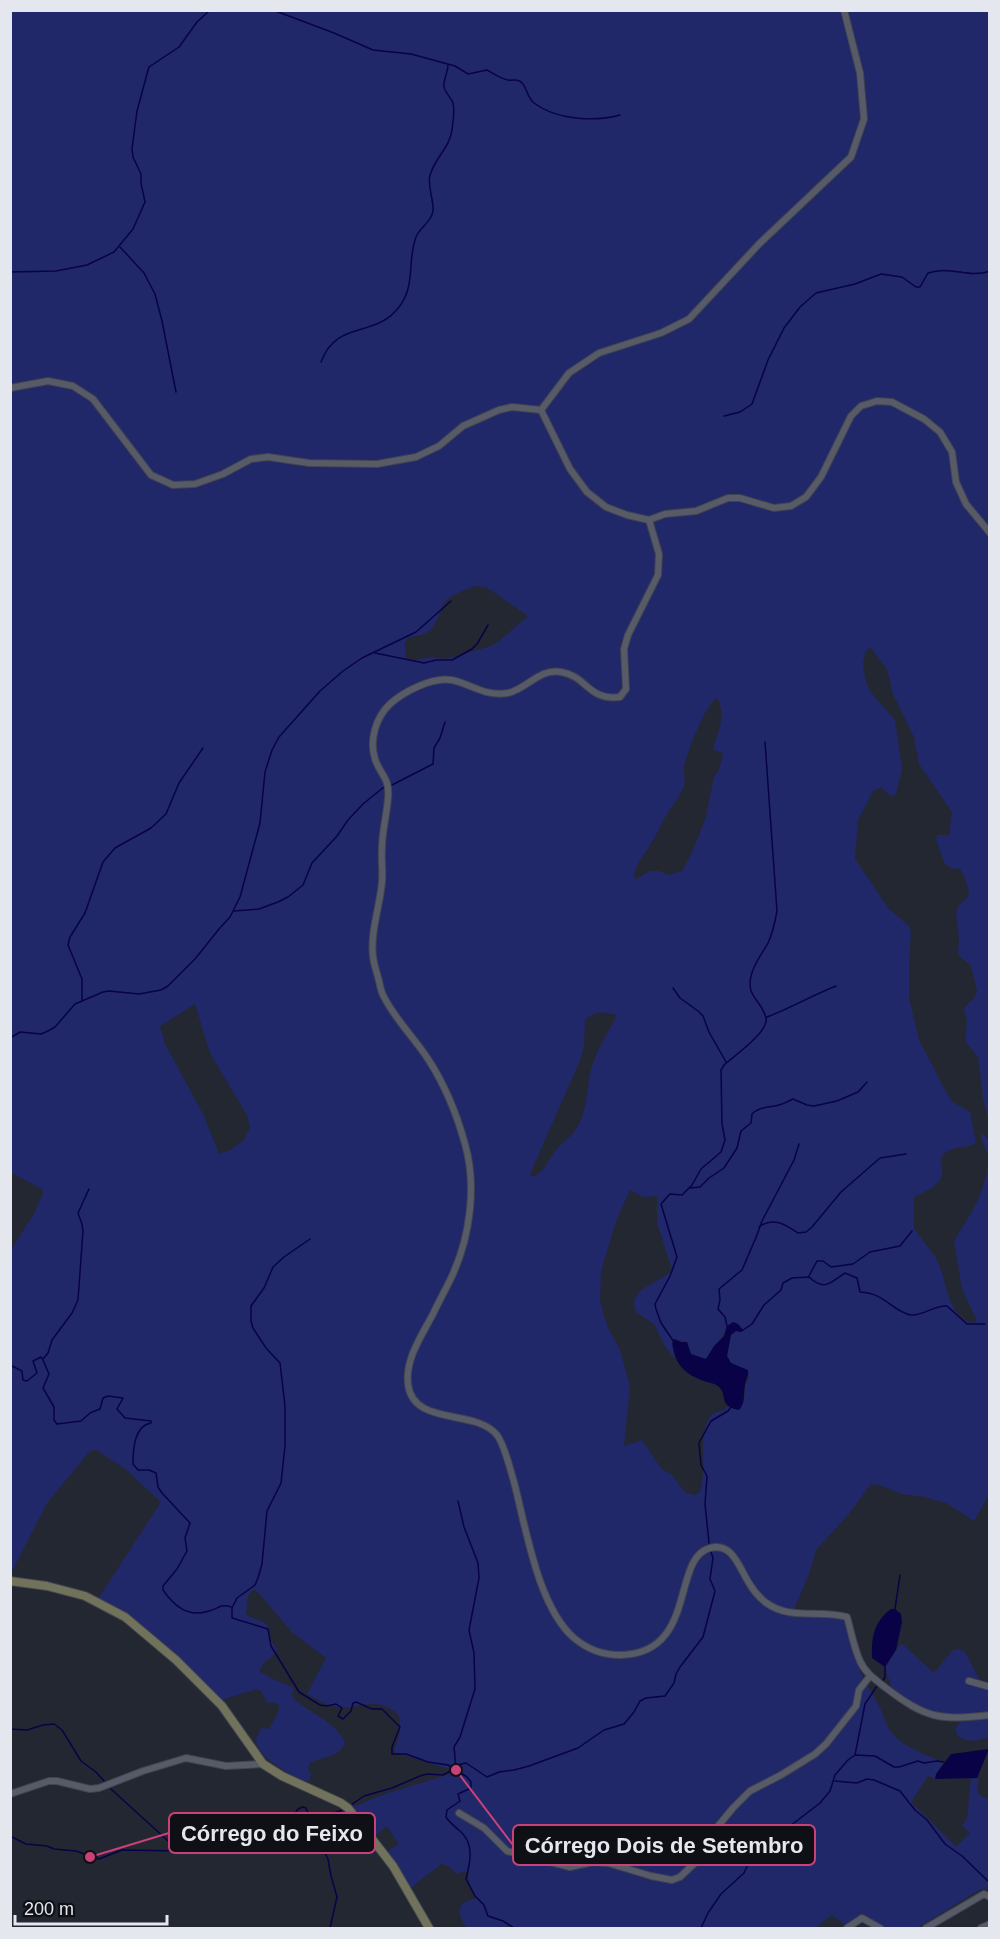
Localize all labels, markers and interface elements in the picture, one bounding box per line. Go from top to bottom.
callout: Córrego do Feixo [169,1813,375,1853]
text: Córrego do Feixo [181,1821,363,1846]
callout: Córrego Dois de Setembro [513,1825,815,1865]
text: Córrego Dois de Setembro [525,1833,803,1858]
scale bar [15,1888,166,1926]
text: 200 m [24,1899,74,1919]

